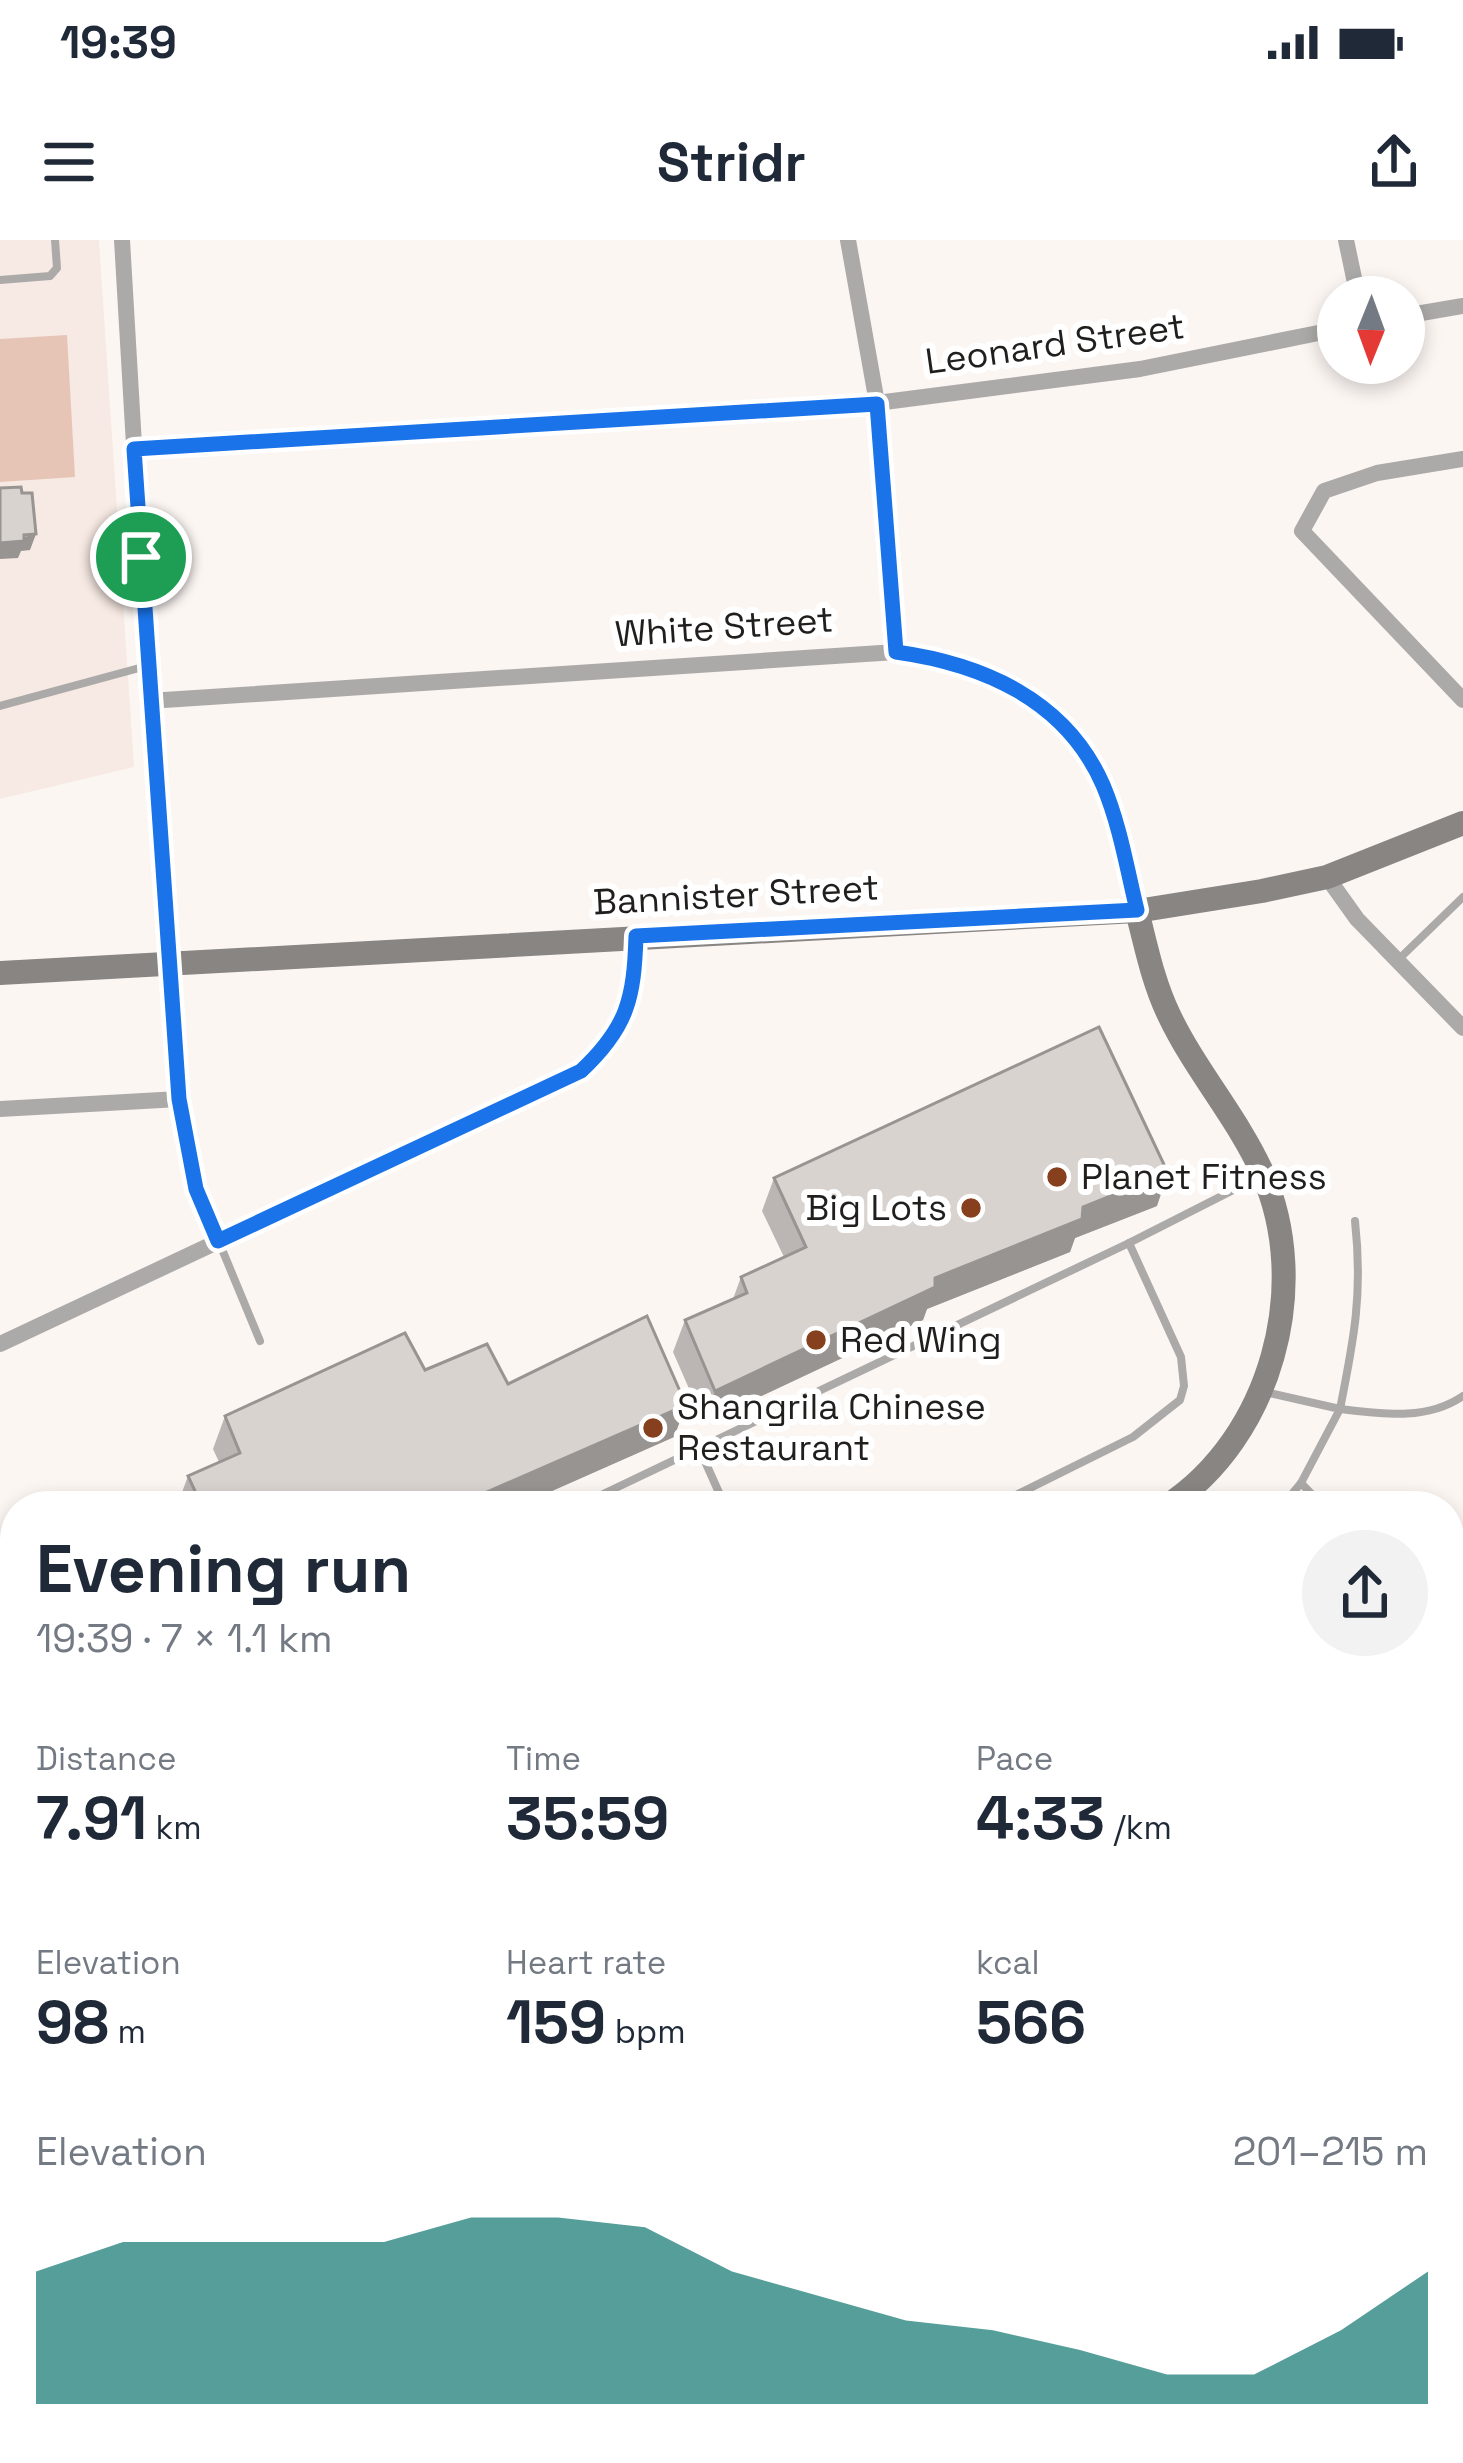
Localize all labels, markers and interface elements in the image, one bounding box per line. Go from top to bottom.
text: 19:39 [60,14,177,71]
text: Stridr [657,128,806,197]
icon: menu [36,129,102,195]
icon: share [1361,129,1427,195]
north arrow [1317,276,1425,384]
map controls [1317,276,1425,384]
street label: Leonard Street [922,303,1188,385]
pin [90,506,192,608]
icon: arrive [108,524,174,590]
street label: White Street [613,596,835,658]
street label: Bannister Street [592,865,880,925]
place label: Planet Fitness [1081,1154,1327,1200]
marker: Planet Fitness [1044,1164,1070,1190]
place label: Big Lots [805,1185,947,1231]
marker: Big Lots [958,1195,984,1221]
place label: Red Wing [840,1317,1002,1363]
marker: Red Wing [803,1327,829,1353]
place label: Shangrila Chinese Restaurant [677,1384,986,1471]
marker: Shangrila Chinese Restaurant [640,1415,666,1441]
text: Evening run [36,1527,411,1611]
button: share [1302,1530,1428,1656]
text: 19:39 · 7 × 1.1 km [36,1614,332,1663]
text: Distance [36,1738,177,1780]
text: Time [506,1738,581,1780]
text: Pace [976,1738,1053,1780]
text: 7.91 [36,1780,147,1857]
text: 35:59 [506,1780,669,1857]
text: 4:33 [976,1780,1105,1857]
text: km [147,1807,202,1849]
text: /km [1105,1807,1172,1849]
text: Elevation [36,1942,181,1984]
text: Heart rate [506,1942,666,1984]
text: kcal [976,1942,1040,1984]
text: 98 [36,1984,109,2061]
text: 159 [506,1984,606,2061]
text: 566 [976,1984,1086,2061]
text: m [109,2011,146,2053]
text: bpm [606,2011,686,2053]
text: Elevation [36,2127,207,2176]
text: 201–215 m [1233,2127,1428,2176]

